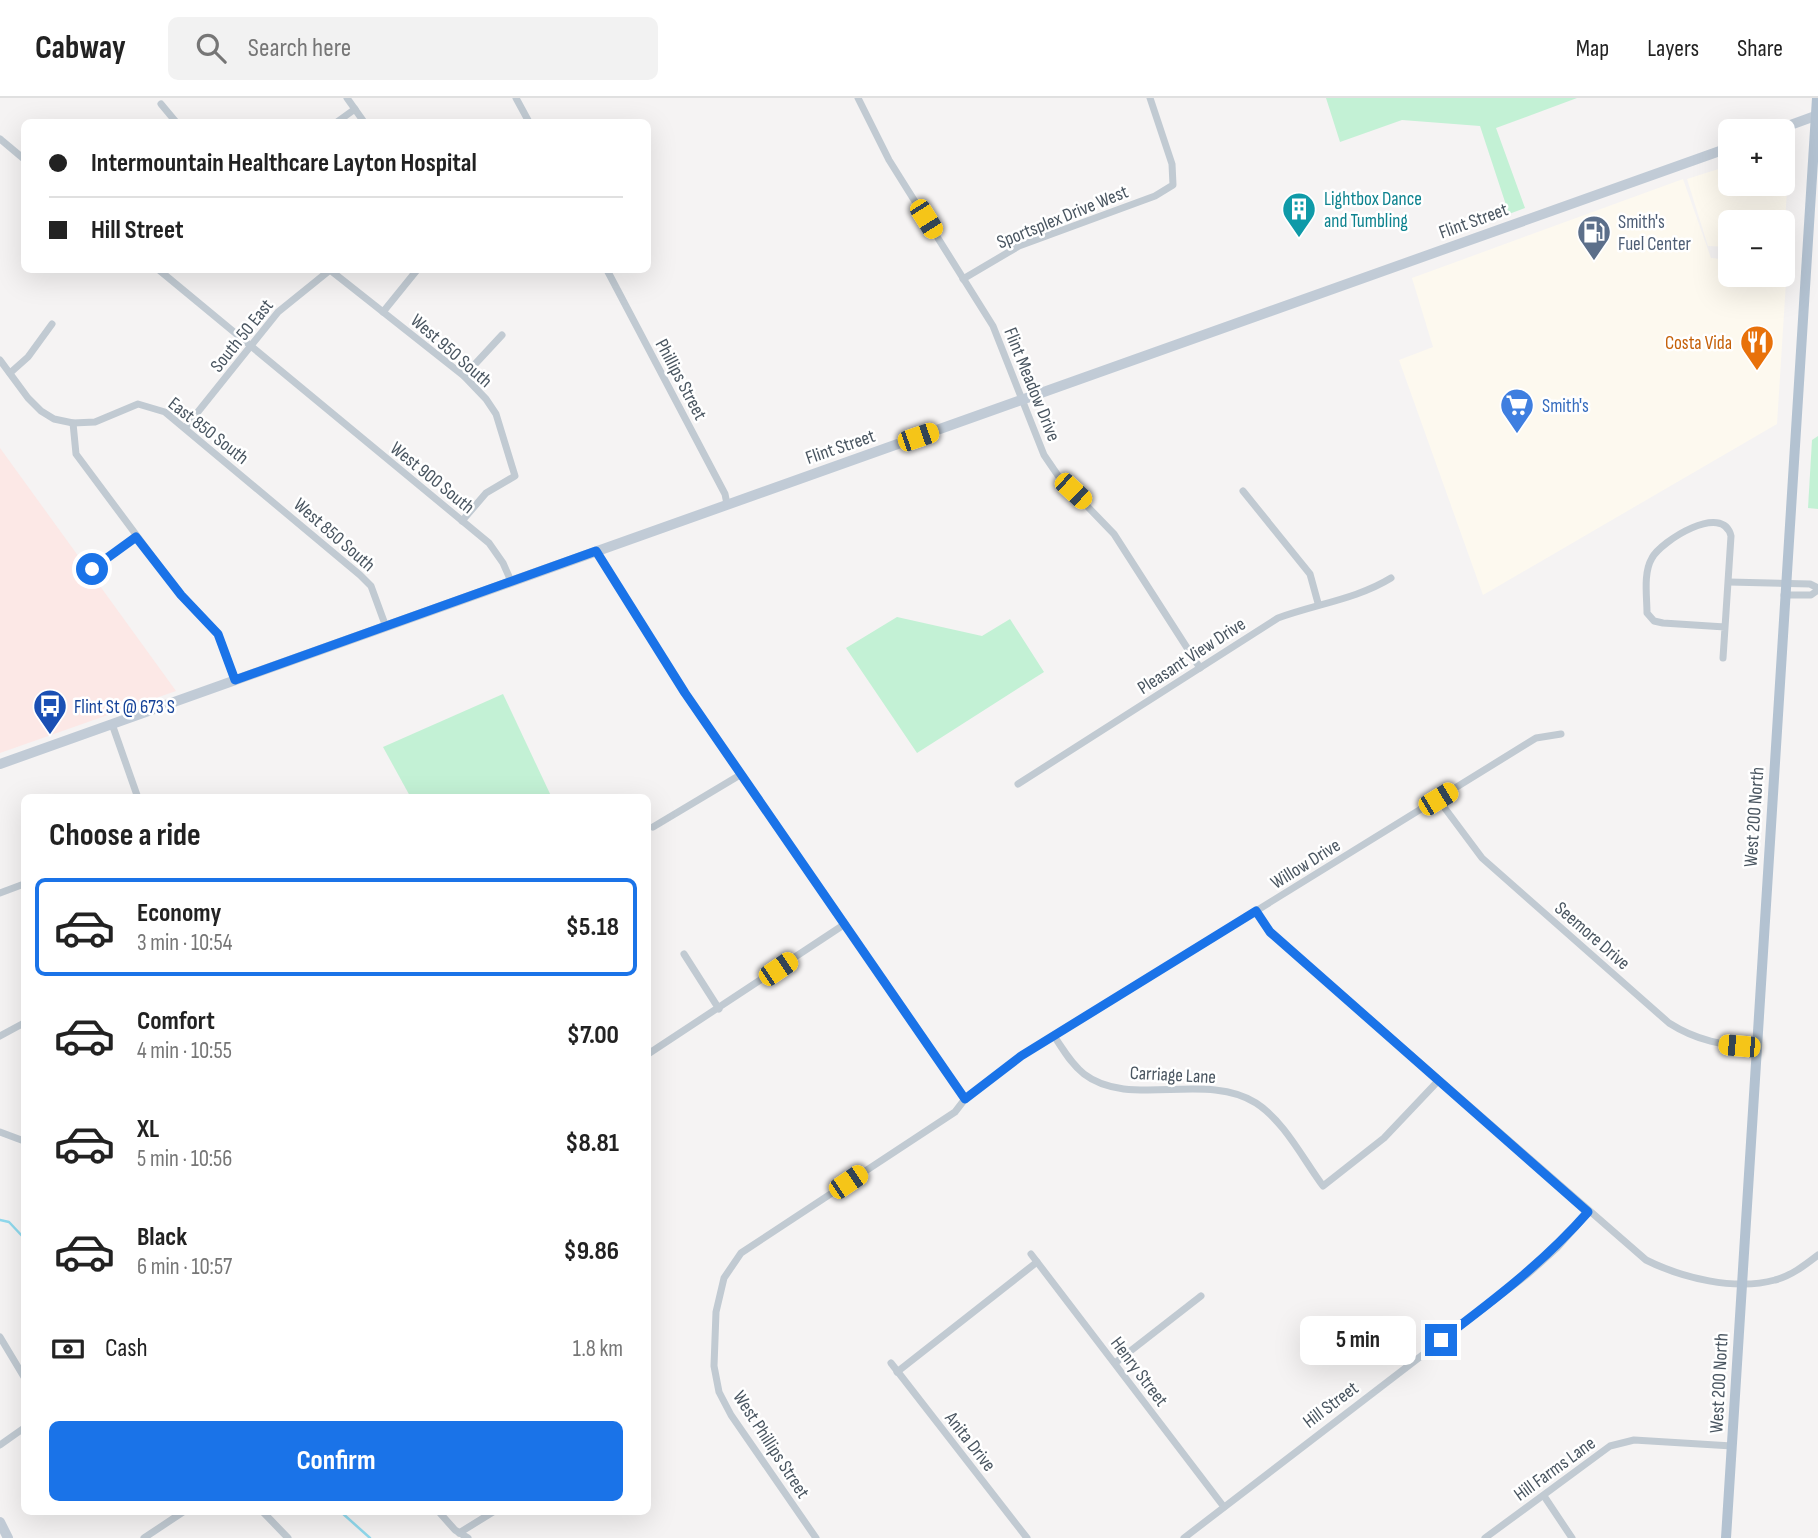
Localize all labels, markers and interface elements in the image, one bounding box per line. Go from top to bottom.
search box [168,17,658,80]
text: Cabway [35,28,126,68]
icon: search [192,29,230,67]
text: Search here [248,33,351,64]
text: Map [1576,34,1609,63]
text: Layers [1647,34,1699,63]
text: Share [1737,34,1783,63]
map controls [1718,119,1795,287]
button: + [1718,119,1795,196]
text: Intermountain Healthcare Layton Hospital [91,148,477,179]
street label: Sportsplex Drive West [994,181,1132,254]
place label: Lightbox Dance and Tumbling [1324,188,1422,233]
building icon: Lightbox Dance and Tumbling [1280,190,1318,239]
car [906,196,947,242]
street label: Flint Street [1436,198,1511,245]
button: − [1718,210,1795,287]
place label: Smith's Fuel Center [1618,211,1692,256]
fuel station icon: Smith's Fuel Center [1575,213,1613,262]
text: Hill Street [91,215,184,246]
street label: South 50 East [206,295,279,377]
street label: West 950 South [405,309,497,393]
restaurant icon: Costa Vida [1738,323,1776,372]
street label: Flint Meadow Drive [998,324,1065,445]
place label: Costa Vida [1665,332,1732,355]
street label: Phillips Street [650,335,712,424]
supermarket icon: Smith's [1498,386,1536,435]
street label: East 850 South [163,393,253,470]
place label: Smith's [1542,395,1589,418]
car [895,420,942,454]
street label: Flint Street [803,425,878,470]
street label: West 900 South [385,437,479,519]
car [1051,469,1096,513]
street label: West 850 South [288,493,380,577]
route start [76,553,108,585]
street label: Pleasant View Drive [1133,613,1250,700]
bus stop icon: Flint St @ 673 S [31,687,69,736]
place label: Flint St @ 673 S [74,696,175,719]
street label: West 200 North [1740,766,1769,868]
car [1415,779,1462,819]
text: Choose a ride [49,816,201,855]
street label: Willow Drive [1267,834,1345,895]
icon: car [53,896,116,959]
street label: Seemore Drive [1550,897,1634,975]
text: Economy [137,898,221,929]
text: $5.18 [566,912,619,943]
text: 3 min · 10:54 [137,929,232,957]
car [755,949,802,989]
icon: car [53,1004,116,1067]
text: Comfort [137,1006,215,1037]
text: $7.00 [567,1020,619,1051]
car [1718,1034,1761,1058]
text: 4 min · 10:55 [137,1037,232,1065]
street label: Carriage Lane [1129,1062,1217,1089]
icon: car [53,1112,116,1175]
text: XL [137,1114,159,1145]
text: $8.81 [565,1128,619,1159]
text: 5 min · 10:56 [137,1145,232,1173]
car [825,1162,872,1202]
icon: car [53,1220,116,1283]
text: Black [137,1222,187,1253]
text: $9.86 [563,1236,619,1267]
text: 6 min · 10:57 [137,1253,232,1281]
callout: 5 min [1301,1316,1416,1364]
route end [1425,1324,1457,1356]
text: 5 min [1336,1326,1380,1354]
icon: cash [49,1330,87,1368]
street label: Henry Street [1105,1332,1173,1412]
street label: West 200 North [1705,1332,1734,1434]
text: Cash [105,1333,148,1364]
text: 1.8 km [573,1335,623,1363]
street label: Hill Street [1299,1377,1363,1433]
street label: West Phillips Street [727,1387,814,1503]
street label: Anita Drive [939,1407,1000,1476]
button: Confirm [49,1421,623,1501]
street label: Hill Farms Lane [1510,1432,1600,1506]

